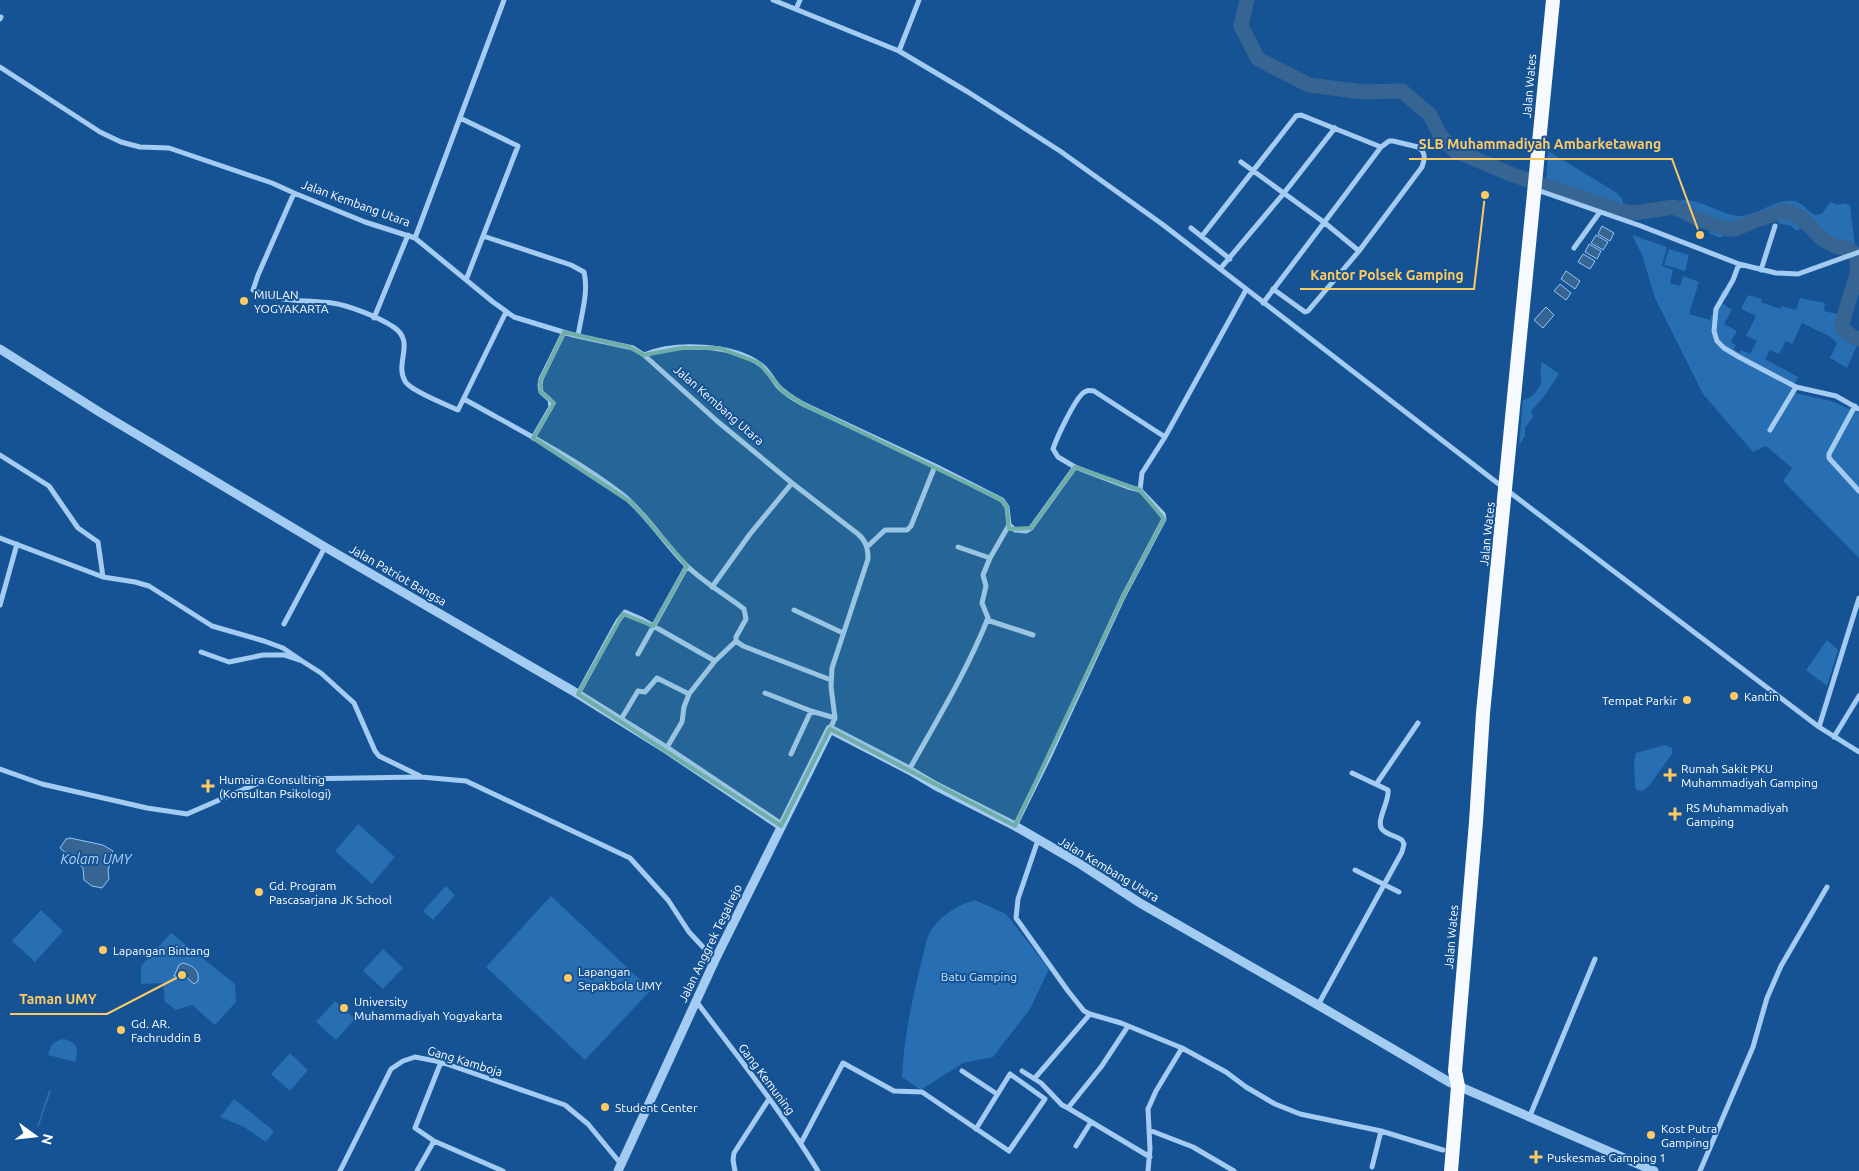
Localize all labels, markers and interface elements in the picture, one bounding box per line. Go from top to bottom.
street label: Jalan Wates [1520,53,1538,119]
callout: SLB Muhammadiyah Ambarketawang [1409,130,1672,159]
text: SLB Muhammadiyah Ambarketawang [1419,136,1661,152]
street label: Jalan Kembang Utara [300,177,412,229]
callout: Kantor Polsek Gamping [1300,260,1474,289]
text: Kantor Polsek Gamping [1310,267,1464,283]
place label: MIULAN YOGYAKARTA [254,288,329,315]
marker: MIULAN YOGYAKARTA [238,295,250,307]
street label: Jalan Kembang Utara [671,363,767,447]
street label: Jalan Wates [1477,501,1497,567]
street label: Jalan Patriot Bangsa [347,542,449,608]
marker: Kantin [1728,690,1740,702]
place label: Kantin [1744,690,1779,703]
place label: Tempat Parkir [1602,694,1677,707]
marker: Tempat Parkir [1681,694,1693,706]
place label: Rumah Sakit PKU Muhammadiyah Gamping [1681,762,1818,789]
marker: Rumah Sakit PKU Muhammadiyah Gamping [1663,768,1677,782]
place label: Humaira Consulting (Konsultan Psikologi) [219,773,331,801]
marker: Humaira Consulting (Konsultan Psikologi) [201,779,215,793]
place label: RS Muhammadiyah Gamping [1686,801,1788,828]
marker: RS Muhammadiyah Gamping [1668,807,1682,821]
street label: Jalan Kembang Utara [1057,834,1161,904]
water label: Kolam UMY [61,851,133,867]
place label: Gd. Program Pascasarjana JK School [269,879,392,906]
street label: Jalan Anggrek Tegalrejo [676,882,744,1004]
marker: Gd. Program Pascasarjana JK School [253,886,265,898]
street label: Jalan Wates [1442,904,1460,970]
marker: Lapangan Bintang [97,944,109,956]
place label: Lapangan Bintang [113,944,210,957]
place label: Lapangan Sepakbola UMY [578,965,662,992]
park label: Batu Gamping [941,970,1017,983]
marker: Lapangan Sepakbola UMY [562,972,574,984]
callout: Taman UMY [10,985,107,1014]
text: Taman UMY [19,991,97,1007]
place label: University Muhammadiyah Yogyakarta [354,995,503,1022]
marker: University Muhammadiyah Yogyakarta [338,1002,350,1014]
place label: Gd. AR. Fachruddin B [131,1017,201,1044]
marker: Gd. AR. Fachruddin B [115,1024,127,1036]
street label: Gang Kemuning [736,1041,798,1117]
street label: Gang Kamboja [426,1043,504,1079]
marker: Student Center [599,1101,611,1113]
place label: Student Center [615,1101,698,1114]
north arrow [10,1111,60,1161]
place label: Kost Putra Gamping [1661,1122,1717,1149]
marker: Kost Putra Gamping [1645,1129,1657,1141]
text: N [38,1132,57,1146]
marker: Puskesmas Gamping 1 [1529,1150,1543,1164]
place label: Puskesmas Gamping 1 [1547,1151,1666,1164]

